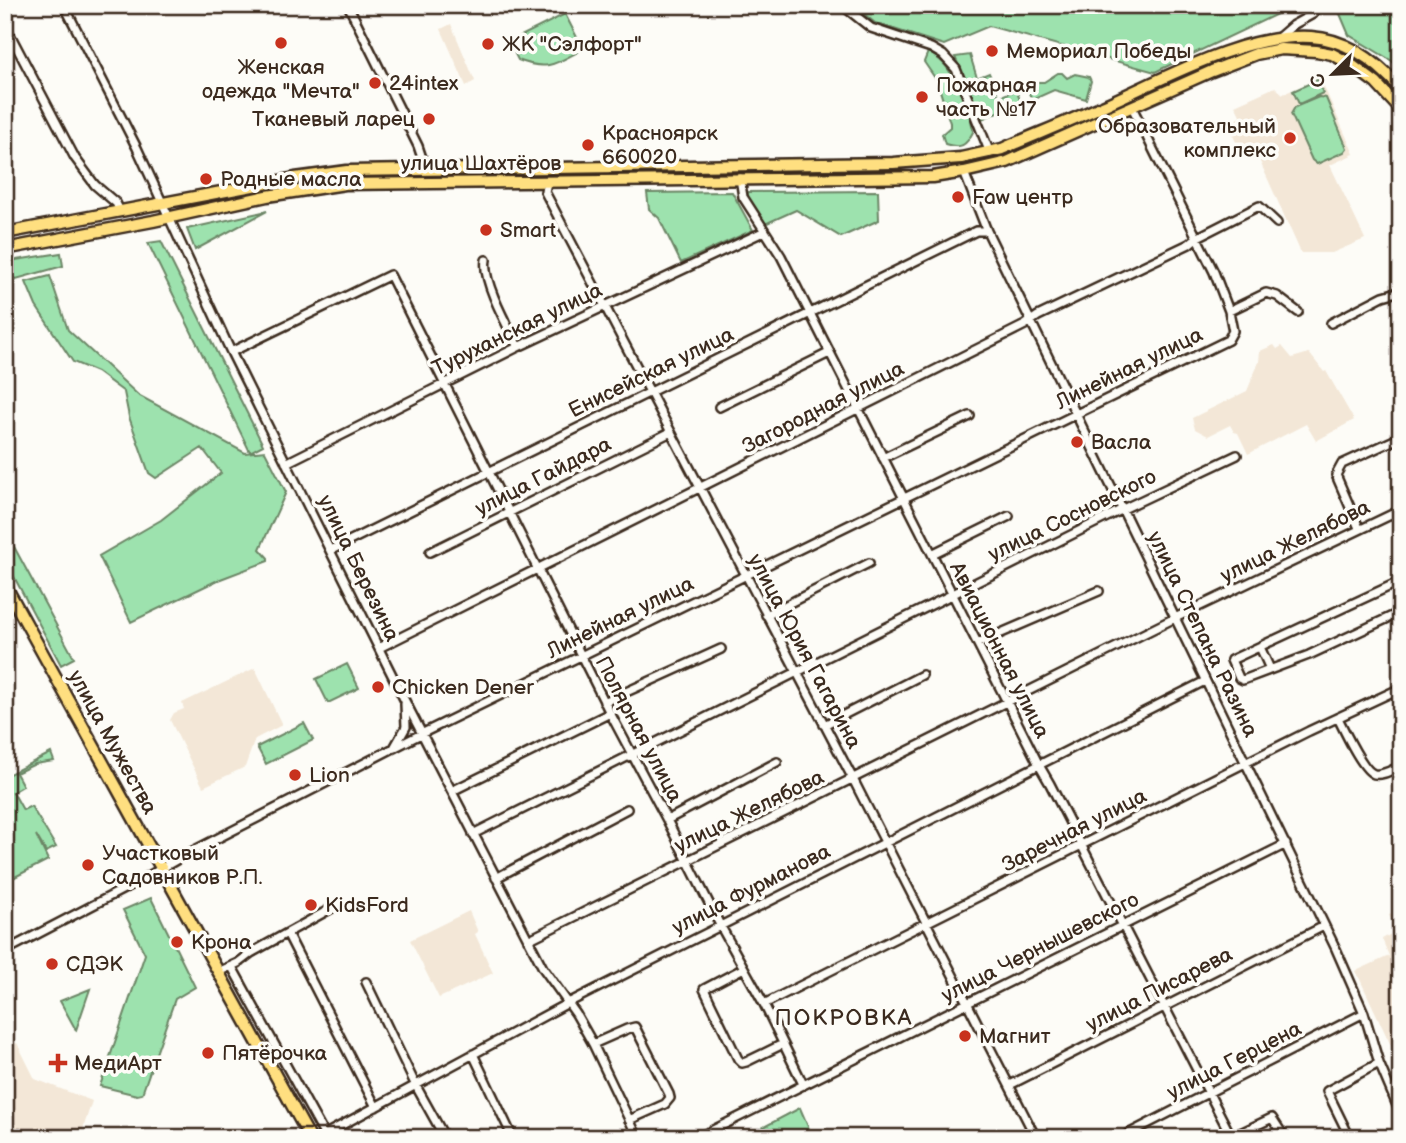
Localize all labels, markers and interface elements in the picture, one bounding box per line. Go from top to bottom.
place label: ЖК "Сэлфорт" [502,32,642,57]
marker: Женская одежда "Мечта" [273,35,289,51]
marker: ЖК "Сэлфорт" [480,36,496,52]
north arrow [1298,38,1368,108]
place label: Мемориал Победы [1006,39,1191,64]
marker: Мемориал Победы [984,43,1000,59]
place label: Женская одежда "Мечта" [202,55,360,104]
text: С [1306,70,1332,91]
place label: 24intex [389,71,459,96]
place label: Пожарная часть №17 [936,73,1037,122]
marker: 24intex [367,75,383,91]
marker: Пожарная часть №17 [914,89,930,105]
place label: Тканевый ларец [252,107,415,132]
marker: Тканевый ларец [421,111,437,127]
place label: Образовательный комплекс [1098,114,1276,163]
place label: Красноярск 660020 [602,121,718,170]
marker: Образовательный комплекс [1282,130,1298,146]
marker: Красноярск 660020 [580,137,596,153]
street label: улица Шахтёров [401,151,561,176]
place label: Родные масла [220,167,362,192]
marker: Родные масла [198,171,214,187]
place label: Faw центр [972,185,1073,210]
marker: Faw центр [950,189,966,205]
place label: Smart [500,218,557,243]
marker: Smart [478,222,494,238]
street label: Туруханская улица [428,277,607,381]
street label: Енисейская улица [565,321,738,423]
street label: Линейная улица [1051,322,1207,415]
street label: Загородная улица [738,356,909,459]
place label: Васла [1091,430,1152,455]
street label: улица Гайдара [471,431,616,521]
marker: Васла [1069,434,1085,450]
street label: улица Сосновского [984,464,1160,567]
street label: улица Березина [312,491,405,646]
street label: улица Желябова [1216,494,1375,588]
street label: улица Степана Разина [1142,527,1264,742]
street label: улица Юрия Гагарина [743,549,867,754]
street label: Авиационная улица [944,557,1055,743]
street label: Линейная улица [542,571,698,664]
street label: Полярная улица [590,652,688,807]
street label: улица Мужества [63,666,163,819]
place label: Chicken Dener [392,675,534,700]
marker: Chicken Dener [370,679,386,695]
place label: Lion [309,763,350,788]
street label: улица Желябова [670,764,829,858]
marker: Lion [287,767,303,783]
street label: Заречная улица [998,783,1151,878]
street label: улица Фурманова [668,839,835,940]
place label: Участковый Садовников Р.П. [102,841,263,890]
marker: Участковый Садовников Р.П. [80,857,96,873]
street label: улица Чернышевского [937,887,1143,1008]
place label: KidsFord [325,893,409,918]
marker: KidsFord [303,897,319,913]
place label: Крона [191,930,252,955]
marker: Крона [169,934,185,950]
street label: улица Писарева [1082,942,1237,1037]
place label: СДЭК [66,952,123,977]
marker: СДЭК [44,956,60,972]
district label: ПОКРОВКА [775,1004,913,1032]
street label: улица Герцена [1163,1016,1306,1105]
place label: Магнит [979,1024,1051,1049]
marker: Магнит [957,1028,973,1044]
place label: Пятёрочка [222,1041,328,1066]
marker: Пятёрочка [200,1045,216,1061]
place label: МедиАрт [74,1051,162,1076]
marker: МедиАрт [48,1053,68,1073]

